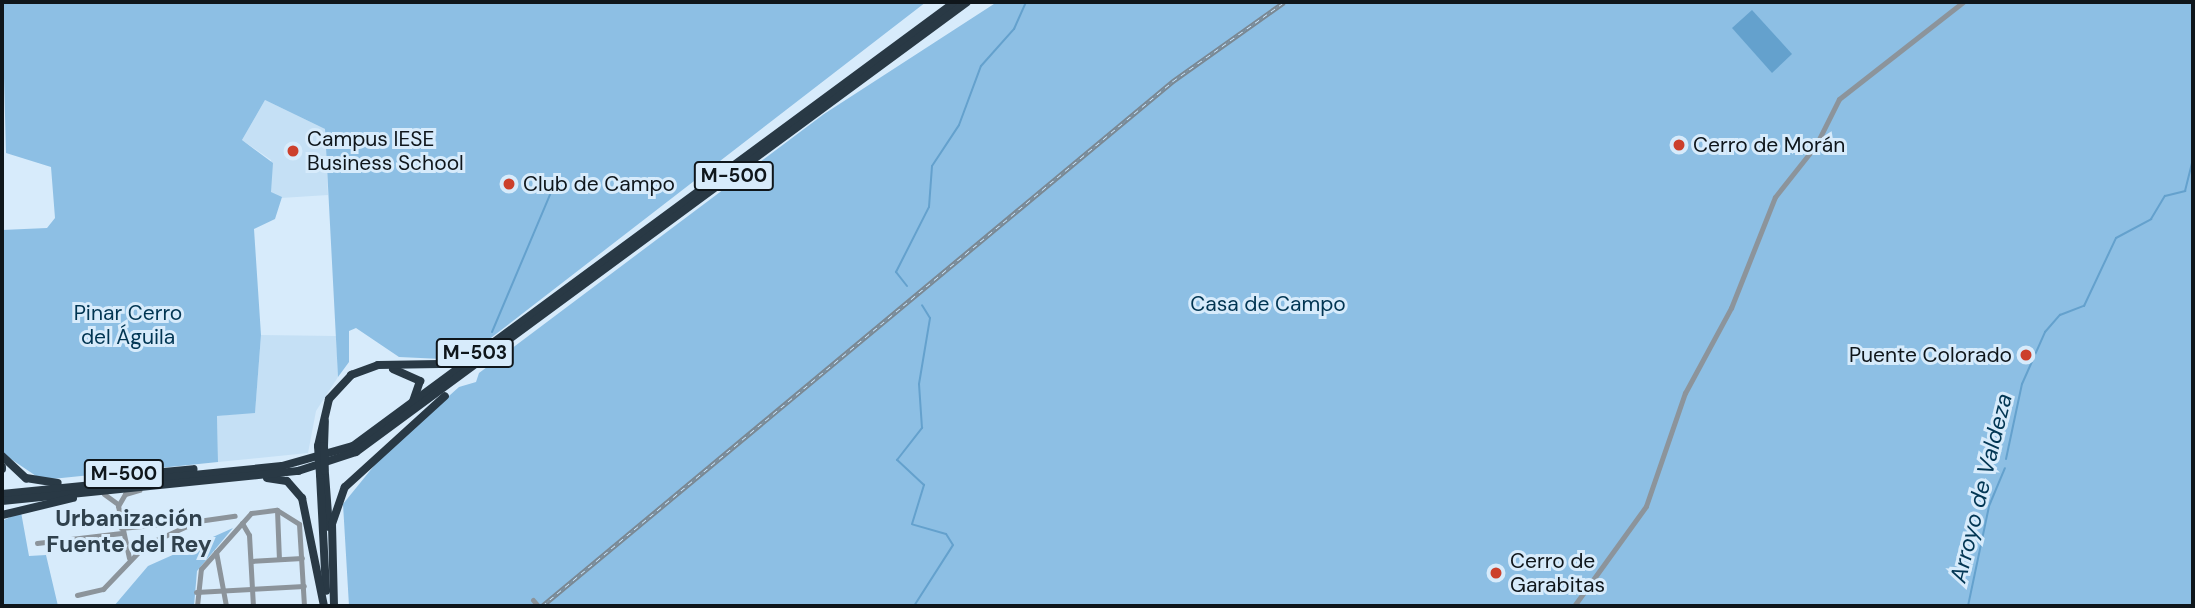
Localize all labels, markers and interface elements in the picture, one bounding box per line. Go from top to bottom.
place label: Campus IESE Business School [307,126,464,176]
place label: Cerro de Morán [1693,132,1845,158]
marker: Cerro de Morán [1671,137,1687,153]
marker: Campus IESE Business School [285,143,301,159]
road number: M-500 [694,160,774,192]
place label: Club de Campo [523,171,675,197]
marker: Club de Campo [501,176,517,192]
park label: Casa de Campo [1190,291,1346,317]
park label: Pinar Cerro del Águila [74,300,182,350]
road number: M-503 [435,338,515,368]
place label: Puente Colorado [1849,342,2012,368]
marker: Puente Colorado [2018,347,2034,363]
water label: Arroyo de Valdeza [1944,390,2018,586]
road number: M-500 [84,458,164,489]
district label: Urbanización Fuente del Rey [46,504,212,558]
place label: Cerro de Garabitas [1510,548,1605,598]
marker: Cerro de Garabitas [1488,565,1504,581]

